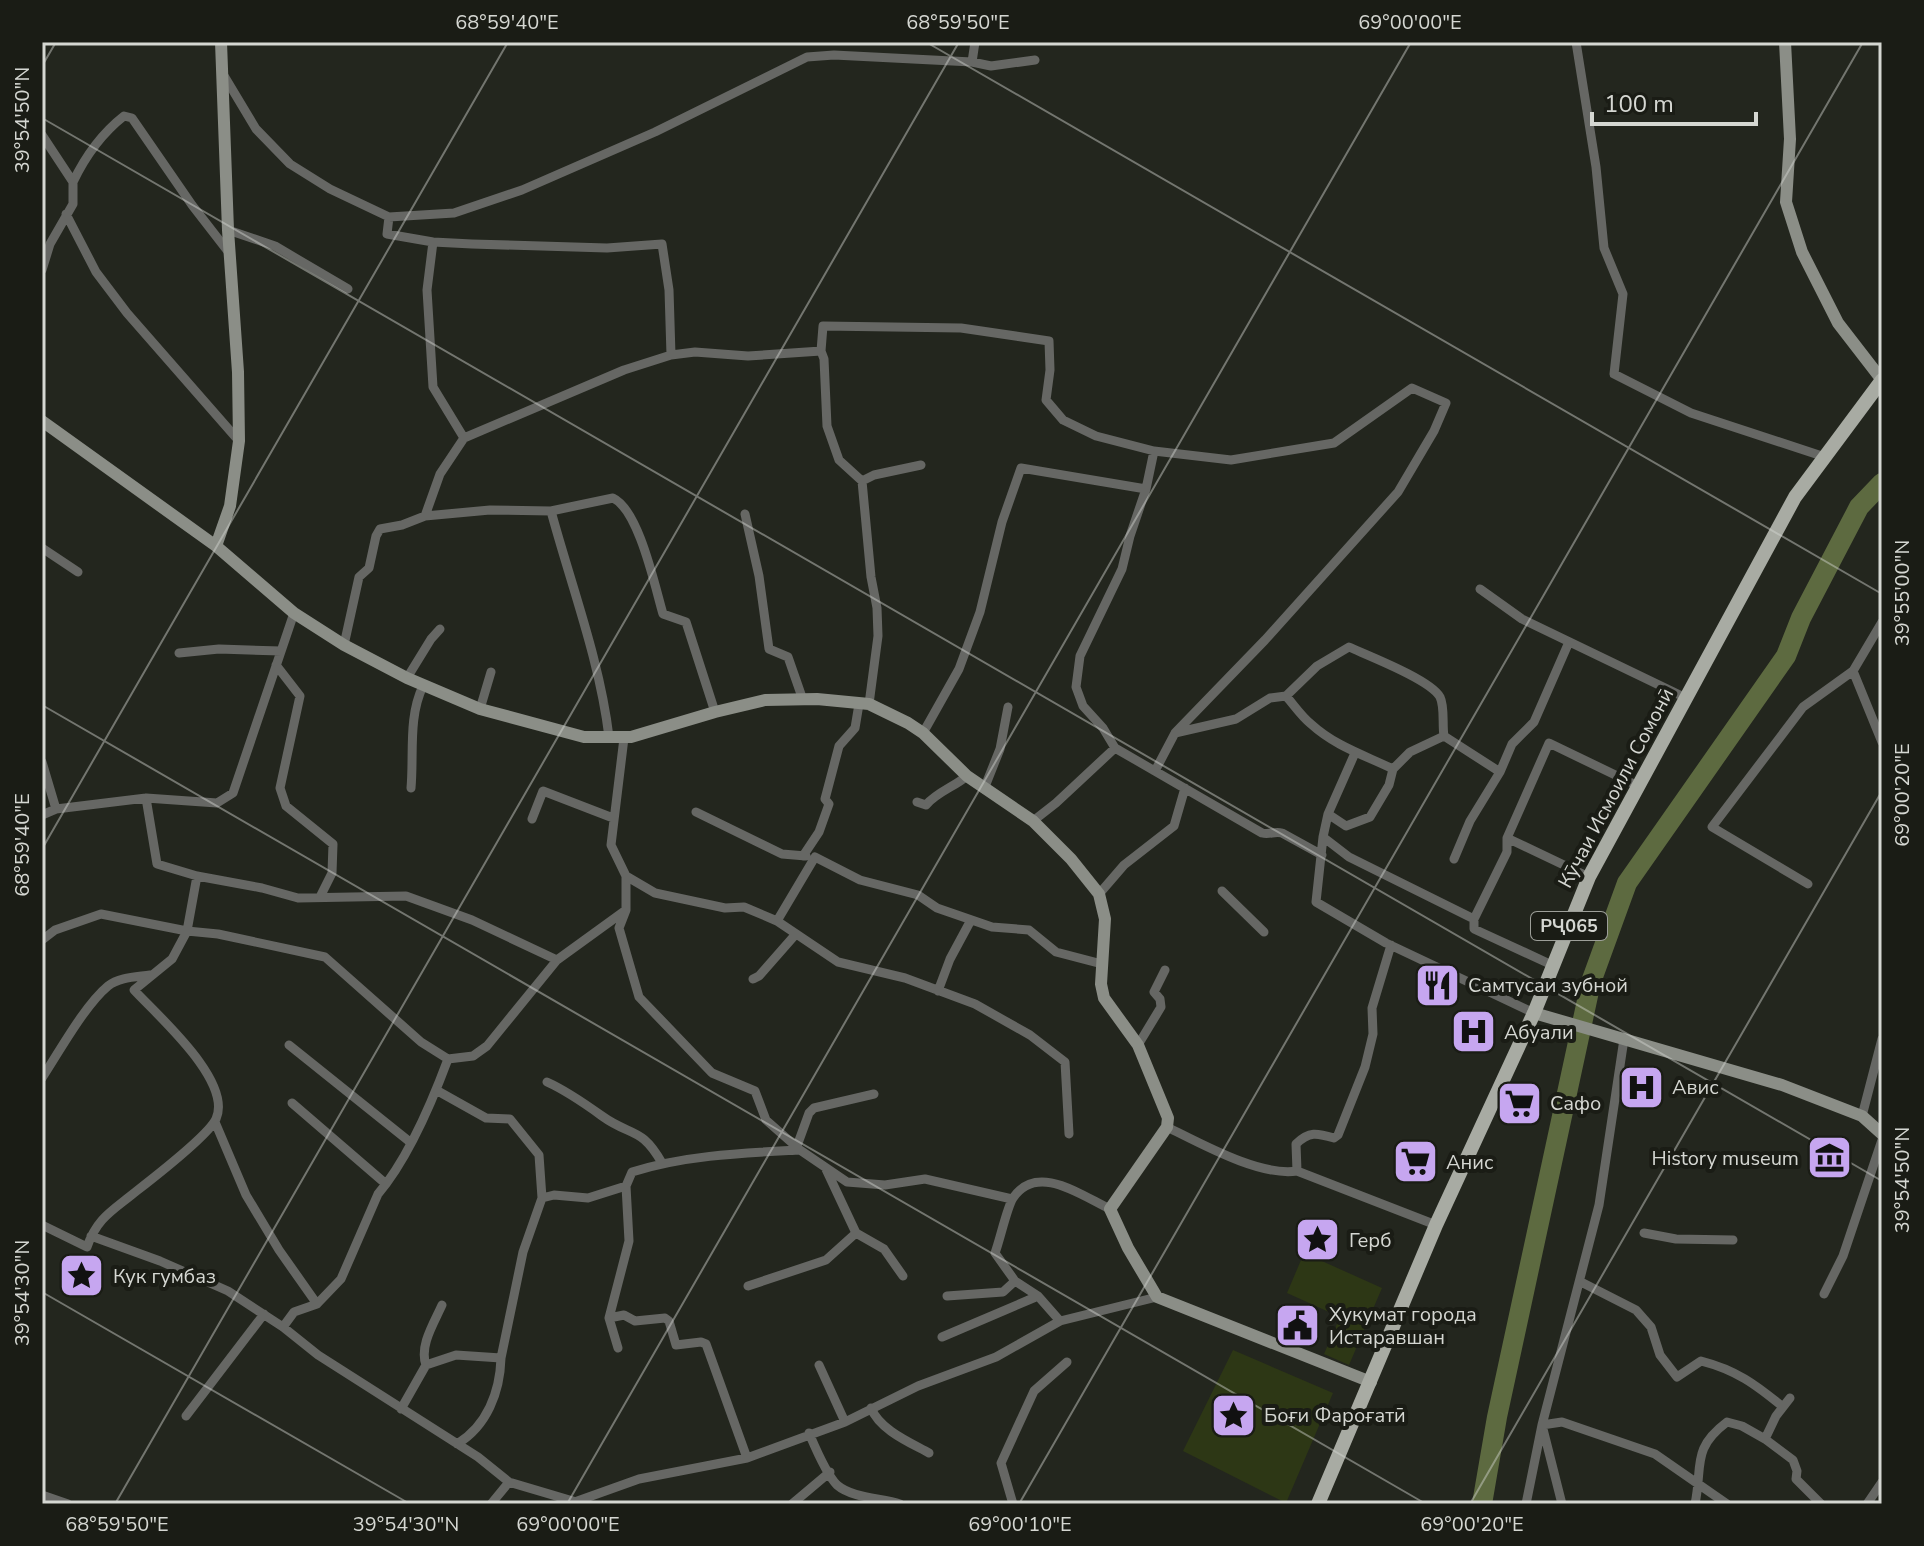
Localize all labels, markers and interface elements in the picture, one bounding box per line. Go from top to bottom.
text: 68°59'40"E [455,9,559,36]
text: 68°59'50"E [906,9,1010,36]
text: 69°00'00"E [1358,9,1462,36]
text: 39°54'50"N [9,67,36,173]
scale bar [1592,76,1756,126]
text: 100 m [1604,88,1674,120]
text: 39°55'00"N [1889,540,1916,646]
street label: Кӯчаи Исмоили Сомонӣ [1552,683,1680,893]
text: 69°00'20"E [1889,743,1916,847]
text: 68°59'40"E [9,793,36,897]
road number: РҶ065 [1531,912,1607,940]
restaurant icon: Самтусаи зубной [1413,961,1461,1009]
place label: Самтусаи зубной [1468,972,1628,999]
hospital icon: Абуали [1449,1008,1497,1056]
place label: Абуали [1504,1019,1574,1046]
hospital icon: Авис [1617,1063,1665,1111]
place label: Авис [1672,1074,1719,1101]
supermarket icon: Сафо [1495,1079,1543,1127]
place label: Сафо [1550,1090,1601,1117]
text: 39°54'50"N [1889,1127,1916,1233]
museum icon: History museum [1806,1134,1854,1182]
supermarket icon: Анис [1391,1138,1439,1186]
place label: History museum [1651,1145,1799,1172]
place label: Анис [1446,1149,1493,1176]
place icon: Герб [1294,1216,1342,1264]
place label: Герб [1349,1227,1391,1254]
text: 39°54'30"N [9,1240,36,1346]
place icon: Кук гумбаз [58,1252,106,1300]
place label: Кук гумбаз [113,1263,216,1290]
place label: Хукумат города Истаравшан [1329,1301,1477,1351]
public building icon: Хукумат города Истаравшан [1274,1302,1322,1350]
place icon: Боғи Фароғатӣ [1209,1391,1257,1439]
place label: Боғи Фароғатӣ [1264,1402,1406,1429]
text: 68°59'50"E [65,1511,169,1538]
text: 39°54'30"N [353,1511,459,1538]
text: 69°00'00"E [516,1511,620,1538]
text: 69°00'10"E [968,1511,1072,1538]
text: 69°00'20"E [1420,1511,1524,1538]

